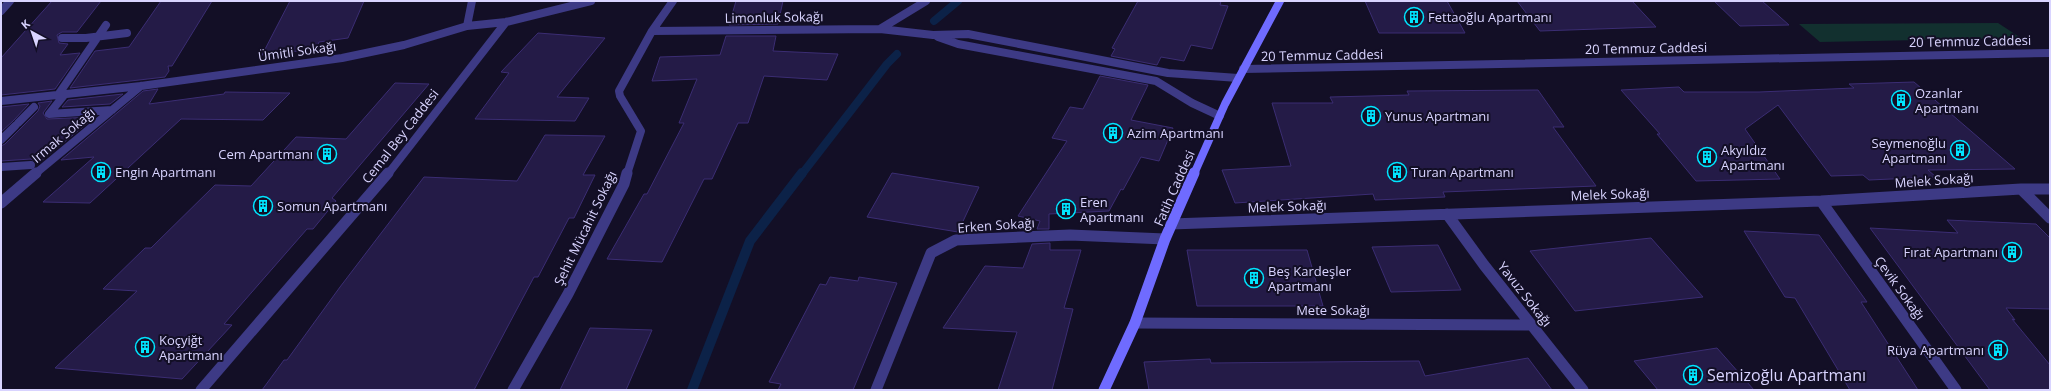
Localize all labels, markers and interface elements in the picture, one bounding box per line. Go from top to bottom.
building icon: Fettaoğlu Apartmanı [1403,6,1425,28]
street label: Limonluk Sokağı [724,7,824,27]
place label: Fettaoğlu Apartmanı [1428,8,1552,26]
north arrow [12,12,52,52]
text: K [18,15,33,32]
street label: 20 Temmuz Caddesi [1909,31,2031,51]
street label: Ümitli Sokağı [257,37,337,65]
street label: 20 Temmuz Caddesi [1585,38,1707,58]
street label: 20 Temmuz Caddesi [1261,45,1383,65]
place label: Ozanlar Apartmanı [1915,84,1979,117]
street label: Cemal Bey Caddesi [357,85,443,187]
building icon: Ozanlar Apartmanı [1890,89,1912,111]
street label: Irmak Sokağı [27,103,99,167]
building icon: Yunus Apartmanı [1360,105,1382,127]
place label: Yunus Apartmanı [1385,107,1490,125]
building icon: Azim Apartmanı [1102,122,1124,144]
place label: Azim Apartmanı [1127,124,1224,142]
place label: Seymenoğlu Apartmanı [1872,134,1946,167]
building icon: Seymenoğlu Apartmanı [1949,139,1971,161]
place label: Akyıldız Apartmanı [1721,141,1785,174]
building icon: Cem Apartmanı [316,143,338,165]
place label: Cem Apartmanı [218,145,313,163]
building icon: Akyıldız Apartmanı [1696,146,1718,168]
street label: Fatih Caddesi [1149,147,1199,229]
building icon: Engin Apartmanı [90,161,112,183]
building icon: Turan Apartmanı [1386,161,1408,183]
place label: Engin Apartmanı [115,163,216,181]
place label: Turan Apartmanı [1411,163,1514,181]
street label: Şehit Mücahit Sokağı [549,168,621,288]
street label: Melek Sokağı [1894,168,1974,192]
street label: Melek Sokağı [1570,184,1650,204]
place label: Eren Apartmanı [1080,193,1144,226]
building icon: Somun Apartmanı [252,195,274,217]
street label: Melek Sokağı [1247,196,1327,216]
place label: Somun Apartmanı [277,197,387,215]
building icon: Eren Apartmanı [1055,198,1077,220]
street label: Erken Sokağı [957,213,1035,237]
building icon: Fırat Apartmanı [2001,241,2023,263]
place label: Fırat Apartmanı [1904,243,1998,261]
street label: Çevik Sokağı [1871,252,1929,324]
street label: Yavuz Sokağı [1494,258,1556,330]
place label: Beş Kardeşler Apartmanı [1268,262,1352,295]
building icon: Beş Kardeşler Apartmanı [1243,267,1265,289]
street label: Mete Sokağı [1296,301,1370,319]
place label: Koçyiğt Apartmanı [159,331,223,364]
building icon: Koçyiğt Apartmanı [134,336,156,358]
building icon: Rüya Apartmanı [1987,339,2009,361]
place label: Rüya Apartmanı [1887,341,1984,359]
building icon: Semizoğlu Apartmanı [1682,364,1704,386]
place label: Semizoğlu Apartmanı [1707,364,1866,386]

